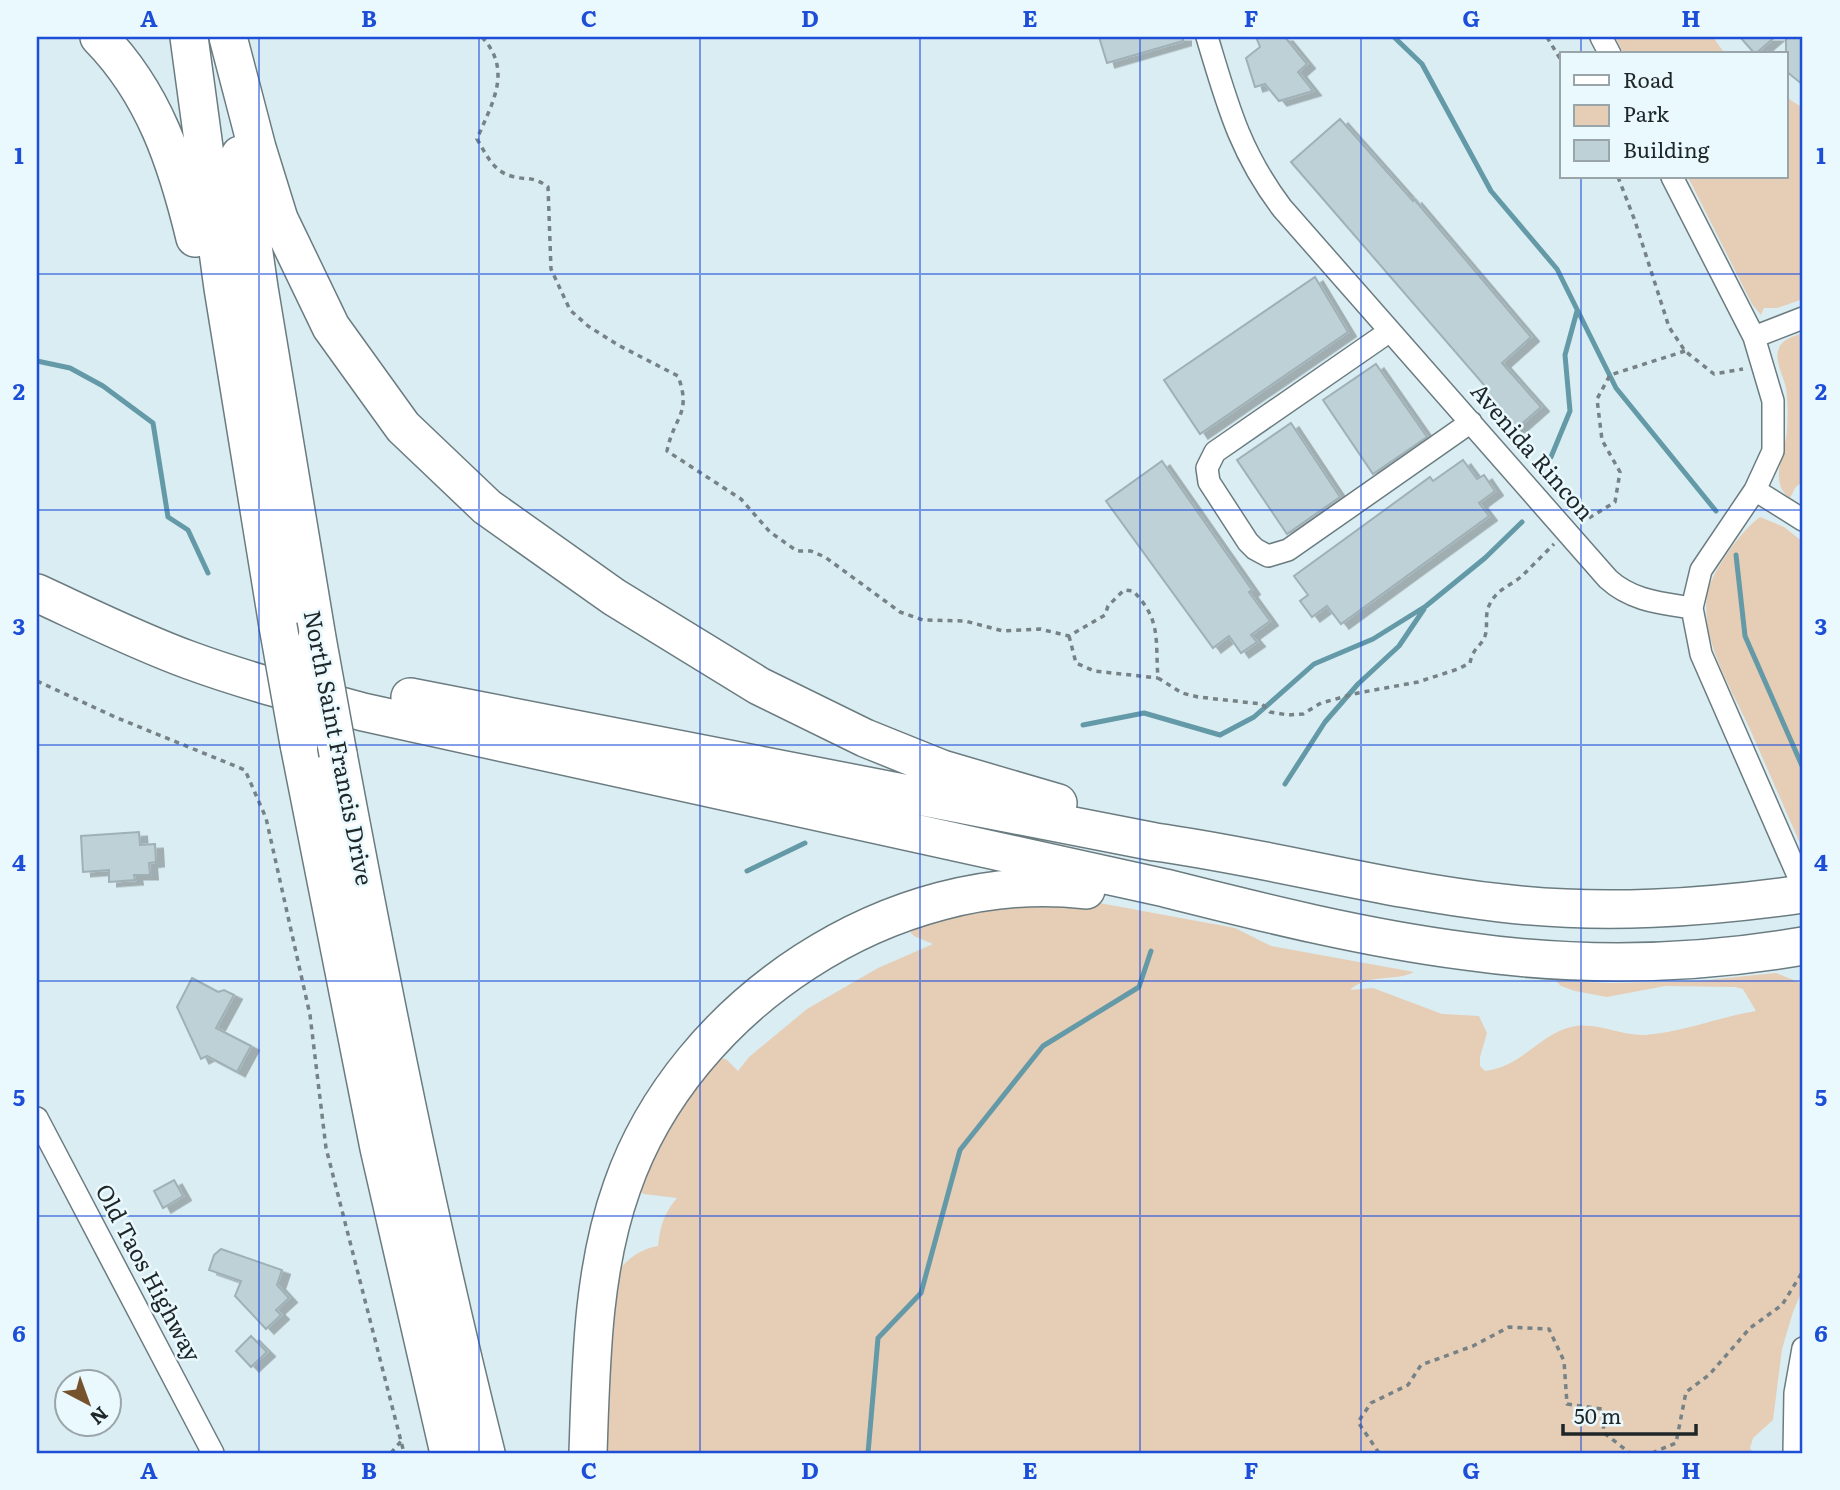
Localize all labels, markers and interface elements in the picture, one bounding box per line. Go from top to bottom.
text: A [140,0,158,34]
text: B [361,0,377,34]
text: C [581,0,597,34]
text: D [801,0,819,34]
text: E [1022,0,1038,34]
text: F [1244,0,1259,34]
text: G [1462,0,1480,34]
text: H [1681,0,1701,34]
legend [1560,52,1787,178]
text: Road [1623,63,1674,94]
text: Park [1623,97,1669,128]
text: Building [1623,133,1710,164]
text: 1 [14,137,24,171]
text: 1 [1816,137,1826,171]
text: 2 [13,373,25,407]
text: 2 [1815,373,1827,407]
street label: Avenida Rincon [1464,374,1603,527]
street label: North Saint Francis Drive [297,607,383,888]
text: 3 [13,608,25,642]
text: 3 [1815,608,1827,642]
text: 4 [12,844,26,878]
text: 4 [1814,844,1828,878]
text: 5 [13,1079,25,1113]
text: 5 [1815,1079,1827,1113]
street label: Old Taos Highway [89,1177,211,1368]
text: 6 [12,1315,26,1349]
text: 6 [1814,1315,1828,1349]
north arrow [52,1368,122,1438]
scale bar [1563,1392,1696,1436]
text: 50 m [1574,1399,1621,1430]
text: N [85,1401,115,1432]
text: A [140,1452,158,1486]
text: B [361,1452,377,1486]
text: C [581,1452,597,1486]
text: D [801,1452,819,1486]
text: E [1022,1452,1038,1486]
text: F [1244,1452,1259,1486]
text: G [1462,1452,1480,1486]
text: H [1681,1452,1701,1486]

